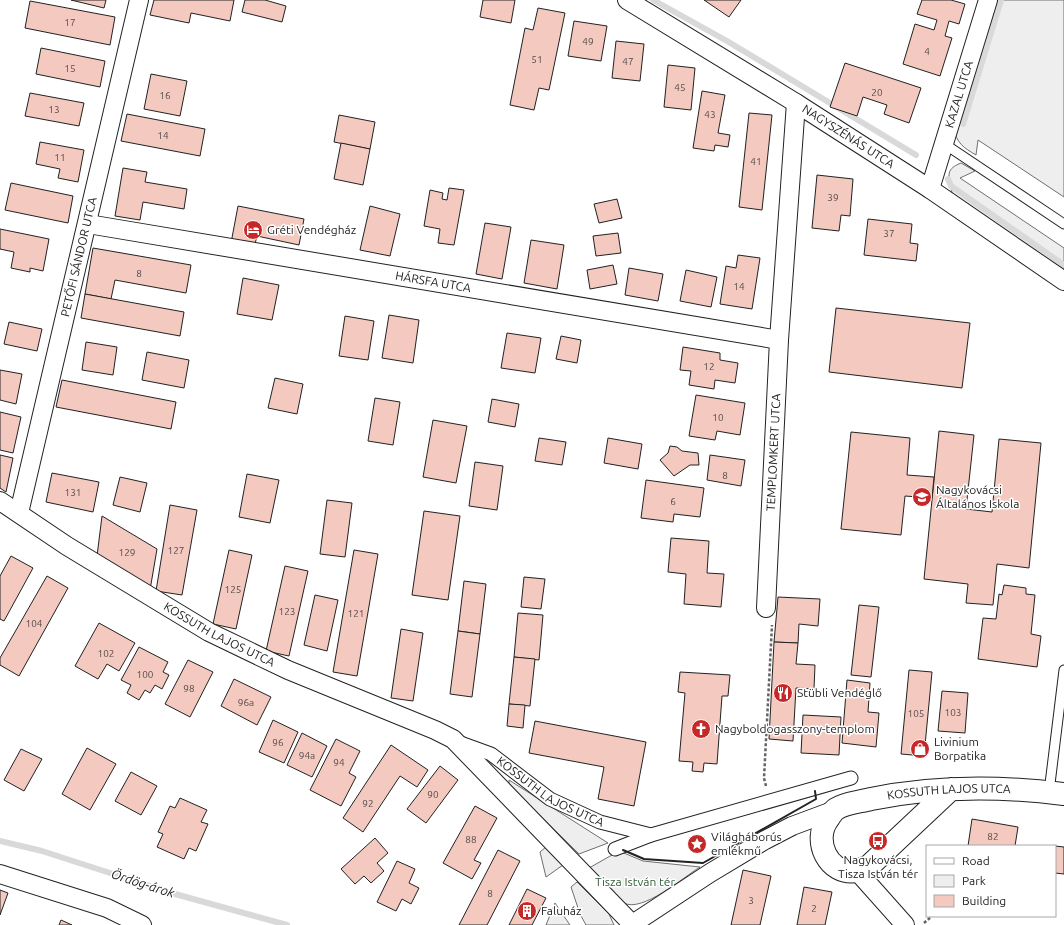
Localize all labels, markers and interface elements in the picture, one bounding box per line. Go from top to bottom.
house number: 17 [64,17,76,28]
house number: 49 [582,36,594,47]
house number: 4 [924,46,930,57]
house number: 51 [531,54,543,65]
house number: 47 [622,56,634,67]
street label: KAZAL UTCA [942,59,975,129]
house number: 15 [64,63,76,74]
house number: 45 [674,82,686,93]
house number: 20 [871,87,883,98]
house number: 16 [159,90,171,101]
street label: NAGYSZÉNÁS UTCA [800,102,897,171]
house number: 13 [48,104,60,115]
house number: 43 [704,109,716,120]
house number: 14 [157,130,169,141]
house number: 11 [54,152,66,163]
house number: 41 [750,156,762,167]
house number: 39 [827,192,839,203]
street label: PETŐFI SÁNDOR UTCA [58,195,99,318]
hotel icon: Gréti Vendégház [242,219,264,241]
place label: Gréti Vendégház [267,223,357,236]
house number: 37 [883,228,895,239]
house number: 8 [136,268,142,279]
street label: HÁRSFA UTCA [394,269,472,294]
house number: 14 [733,281,745,292]
house number: 12 [703,361,715,372]
street label: TEMPLOMKERT UTCA [764,393,782,511]
house number: 10 [712,412,724,423]
house number: 8 [722,470,728,481]
place label: Nagykovácsi Általános Iskola [936,483,1019,510]
school or university icon: Nagykovácsi Általános Iskola [911,486,933,508]
house number: 131 [65,487,81,498]
house number: 6 [670,496,676,507]
house number: 127 [168,545,184,556]
house number: 129 [119,547,135,558]
house number: 125 [225,584,241,595]
street label: KOSSUTH LAJOS UTCA [162,599,277,669]
house number: 123 [279,606,295,617]
house number: 121 [348,608,364,619]
house number: 104 [26,618,43,629]
house number: 102 [98,648,114,659]
house number: 100 [137,669,154,680]
restaurant icon: Stübli Vendéglő [772,682,794,704]
house number: 98 [183,683,195,694]
place label: Stübli Vendéglő [797,686,882,699]
house number: 96a [238,697,254,708]
house number: 103 [945,707,961,718]
house number: 105 [908,708,924,719]
church icon: Nagyboldogasszony-templom [690,718,712,740]
place label: Nagyboldogasszony-templom [715,722,875,735]
place label: Livinium Borpatika [934,735,986,762]
house number: 96 [272,737,284,748]
shop icon: Livinium Borpatika [909,738,931,760]
house number: 94a [299,750,315,761]
street label: KOSSUTH LAJOS UTCA [494,754,606,829]
house number: 94 [333,757,345,768]
street label: KOSSUTH LAJOS UTCA [886,782,1011,802]
house number: 90 [427,789,439,800]
house number: 92 [362,798,374,809]
place label: Világháborús emlékmű [711,830,782,857]
bus stop icon: Nagykovácsi, Tisza István tér [867,830,889,852]
house number: 82 [987,831,999,842]
place icon: Világháborús emlékmű [686,833,708,855]
house number: 88 [465,834,477,845]
legend [926,845,1056,917]
place label: Nagykovácsi, Tisza István tér [838,853,918,880]
text: Road [962,854,990,867]
water label: Ördög-árok [110,865,177,900]
text: Park [962,874,986,887]
park label: Tisza István tér [595,875,675,888]
house number: 8 [487,888,493,899]
text: Building [962,894,1006,907]
house number: 3 [748,895,754,906]
building icon: Faluház [516,900,538,922]
house number: 2 [811,903,817,914]
place label: Faluház [541,904,582,917]

